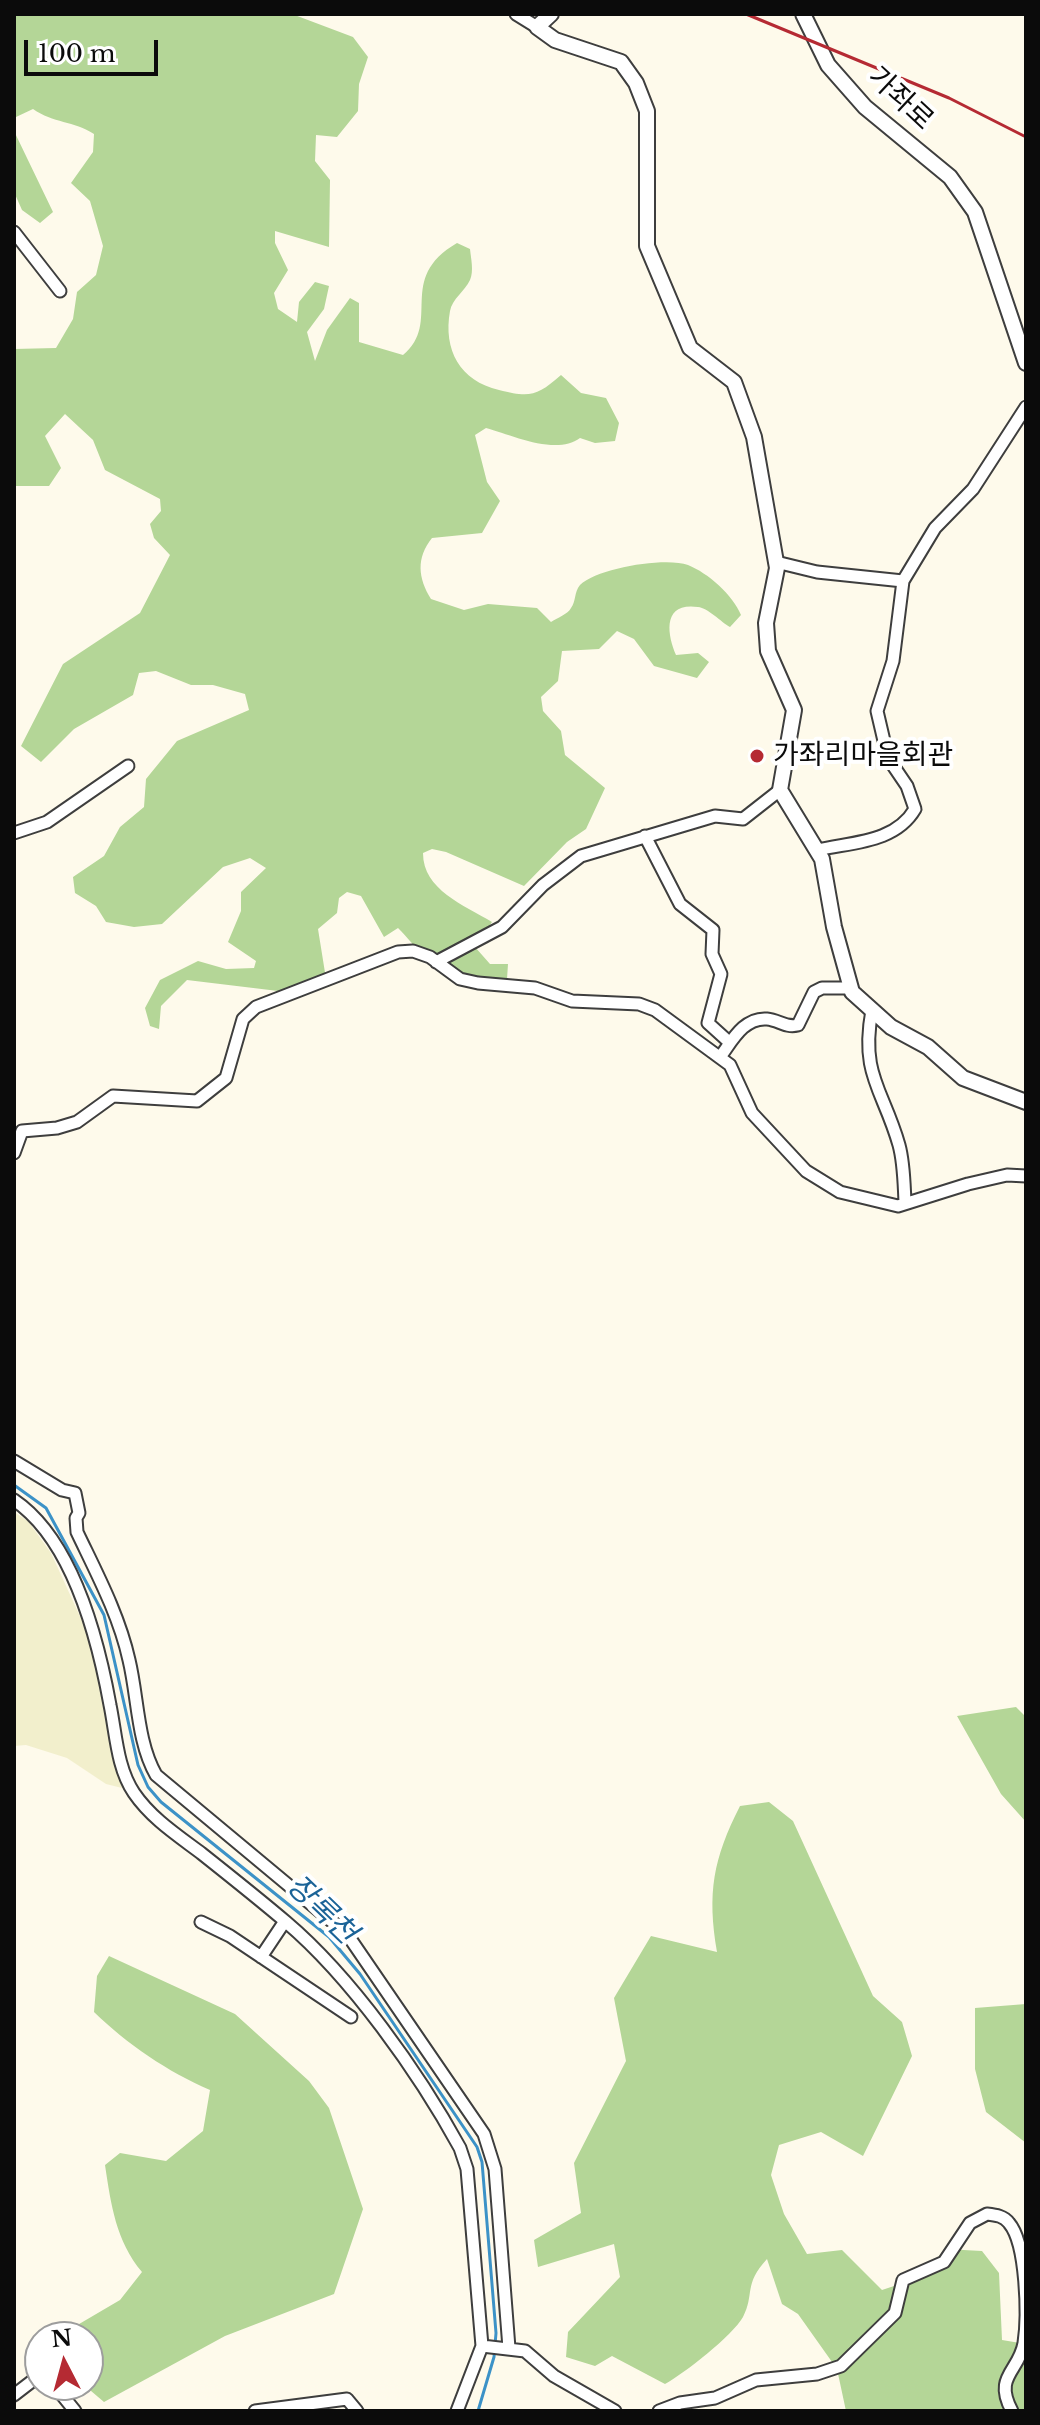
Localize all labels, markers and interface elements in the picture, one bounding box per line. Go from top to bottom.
scale bar [28,24,162,74]
text: 100 m [38,39,116,68]
street label: 가좌로 [860,60,940,138]
place label: 가좌리마을회관 [773,739,953,773]
marker: 가좌리마을회관 [748,747,766,765]
water label: 장록천 [279,1868,363,1952]
north arrow [24,2321,104,2401]
text: N [50,2324,73,2353]

